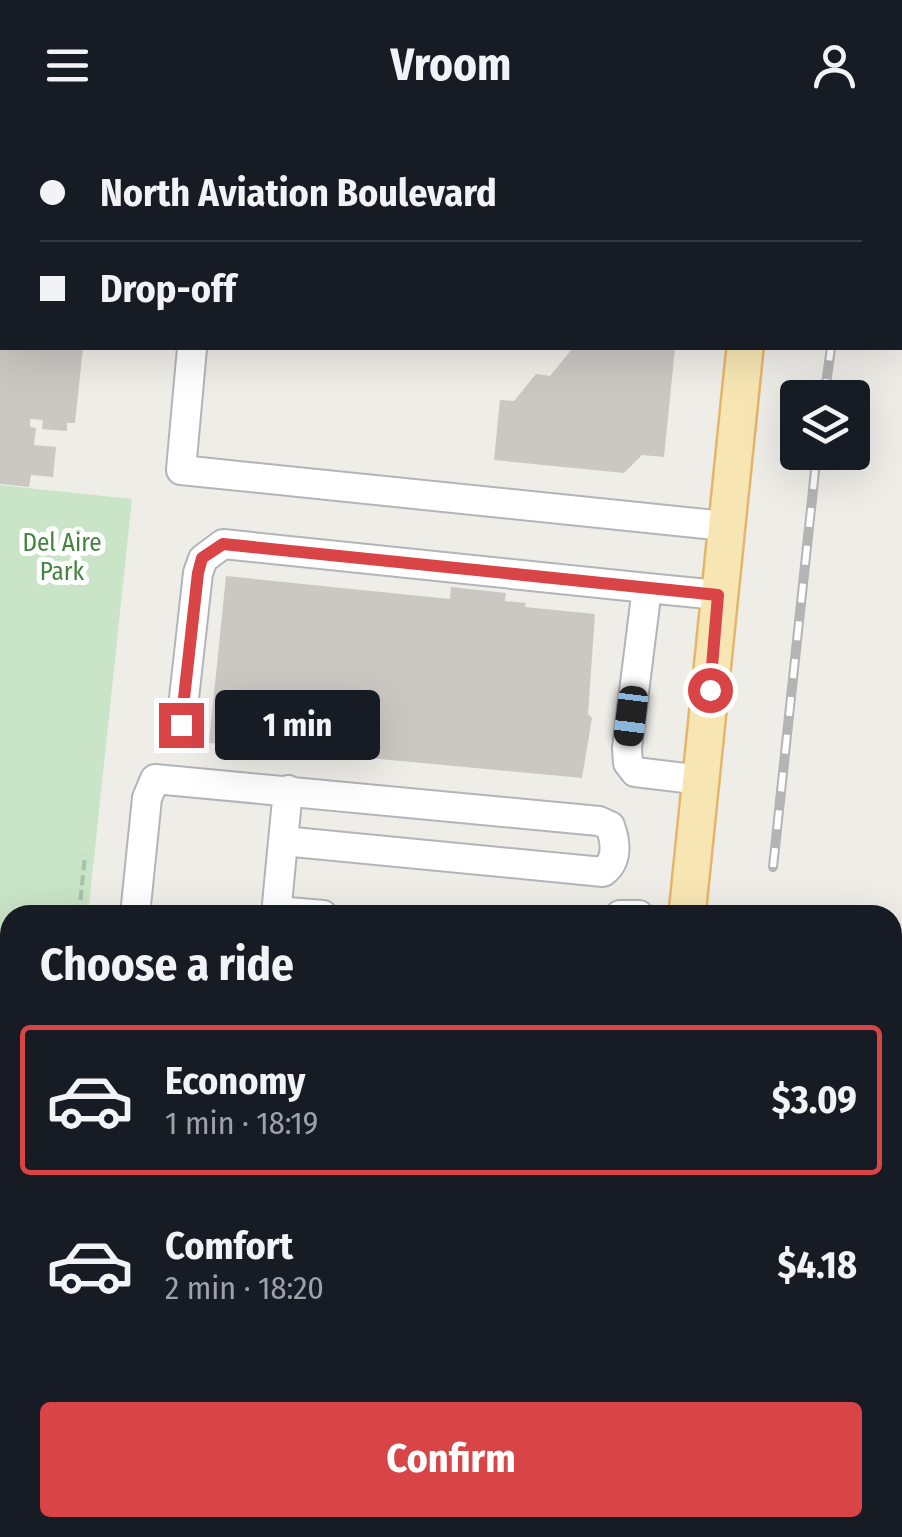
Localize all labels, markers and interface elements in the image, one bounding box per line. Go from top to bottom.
icon: menu [40,38,95,93]
text: Vroom [391,38,511,92]
icon: person [807,38,862,93]
text: North Aviation Boulevard [100,170,497,216]
text: Drop-off [100,266,236,312]
map controls [780,380,870,470]
button: layers [780,380,870,470]
park label: Del Aire Park [22,528,102,587]
route start [688,668,733,713]
car [612,684,650,748]
callout: 1 min [216,690,381,760]
route end [159,703,204,748]
text: 1 min [263,706,332,744]
text: Choose a ride [40,938,294,992]
icon: car [45,1055,135,1145]
text: Economy [165,1058,305,1104]
text: $3.09 [772,1077,857,1123]
text: 1 min · 18:19 [165,1104,318,1142]
icon: car [45,1220,135,1310]
text: Comfort [165,1223,293,1269]
text: $4.18 [778,1242,857,1288]
text: 2 min · 18:20 [165,1269,324,1307]
button: Confirm [40,1402,862,1517]

